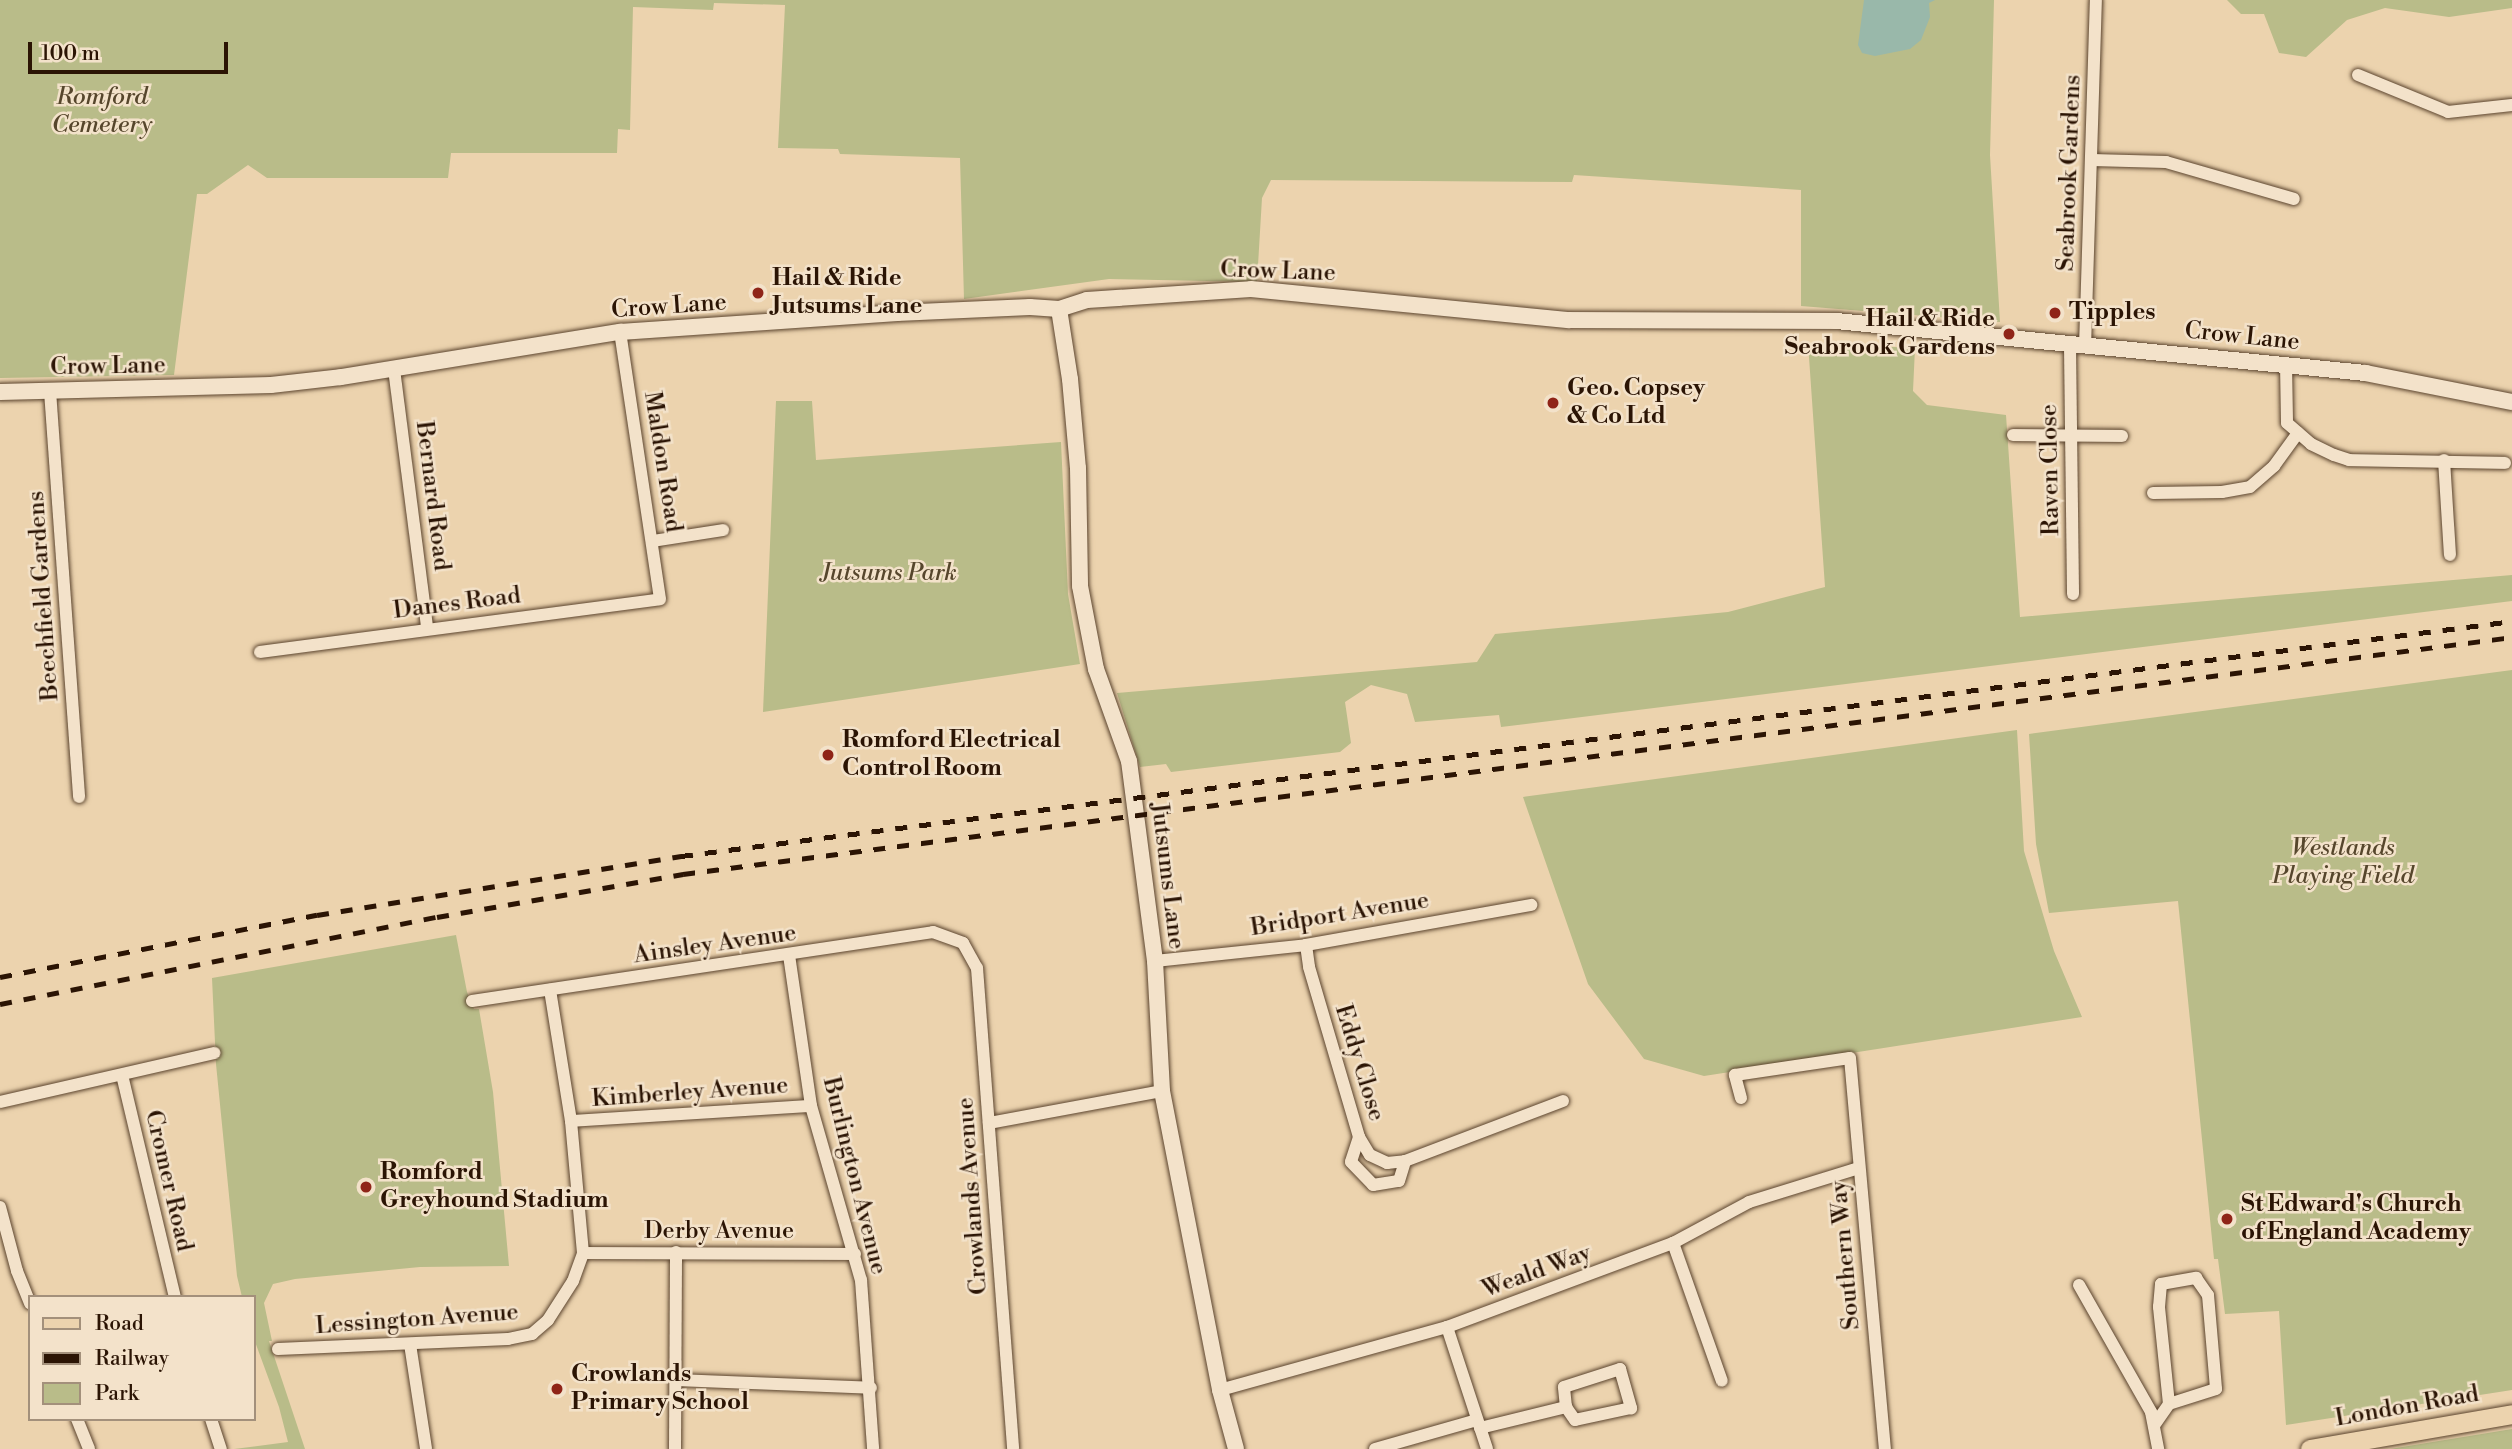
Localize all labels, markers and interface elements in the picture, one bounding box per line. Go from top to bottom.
scale bar [32,28,231,72]
text: 100 m [41,41,100,67]
street label: Seabrook Gardens [2052,74,2088,272]
park label: Romford Cemetery [52,84,152,140]
street label: Crow Lane [1220,256,1336,288]
place label: Hail & Ride Jutsums Lane [772,265,922,321]
marker: Hail & Ride Jutsums Lane [750,285,766,301]
street label: Crow Lane [610,289,728,325]
place label: Tipples [2069,299,2156,327]
marker: Tipples [2047,305,2063,321]
place label: Hail & Ride Seabrook Gardens [1784,306,1995,362]
street label: Crow Lane [2183,317,2301,357]
marker: Hail & Ride Seabrook Gardens [2001,326,2017,342]
street label: Crow Lane [50,352,166,382]
place label: Geo. Copsey & Co Ltd [1567,375,1705,431]
street label: Maldon Road [637,389,687,535]
marker: Geo. Copsey & Co Ltd [1545,395,1561,411]
street label: Raven Close [2035,404,2067,536]
street label: Bernard Road [409,420,455,572]
street label: Beechfield Gardens [22,490,66,702]
park label: Jutsums Park [821,560,957,588]
street label: Danes Road [392,582,522,626]
place label: Romford Electrical Control Room [842,727,1061,783]
marker: Romford Electrical Control Room [820,747,836,763]
street label: Jutsums Lane [1144,801,1190,951]
park label: Westlands Playing Field [2272,835,2414,891]
street label: Bridport Avenue [1249,887,1431,943]
street label: Ainsley Avenue [632,919,798,971]
street label: Eddy Close [1328,1001,1390,1125]
street label: Kimberley Avenue [591,1072,789,1114]
street label: Burlington Avenue [816,1074,892,1278]
street label: Crowlands Avenue [952,1096,994,1296]
street label: Cromer Road [138,1108,198,1254]
place label: Romford Greyhound Stadium [380,1159,609,1215]
marker: Romford Greyhound Stadium [358,1179,374,1195]
street label: Southern Way [1825,1179,1867,1331]
place label: St Edward's Church of England Academy [2241,1191,2471,1247]
marker: St Edward's Church of England Academy [2219,1211,2235,1227]
street label: Derby Avenue [644,1218,794,1246]
street label: Weald Way [1479,1239,1595,1305]
legend [28,1295,256,1421]
street label: Lessington Avenue [314,1299,520,1341]
text: Road [95,1311,144,1337]
text: Railway [95,1346,169,1372]
place label: Crowlands Primary School [571,1361,749,1417]
street label: London Road [2333,1380,2481,1434]
text: Park [95,1381,139,1407]
marker: Crowlands Primary School [549,1381,565,1397]

